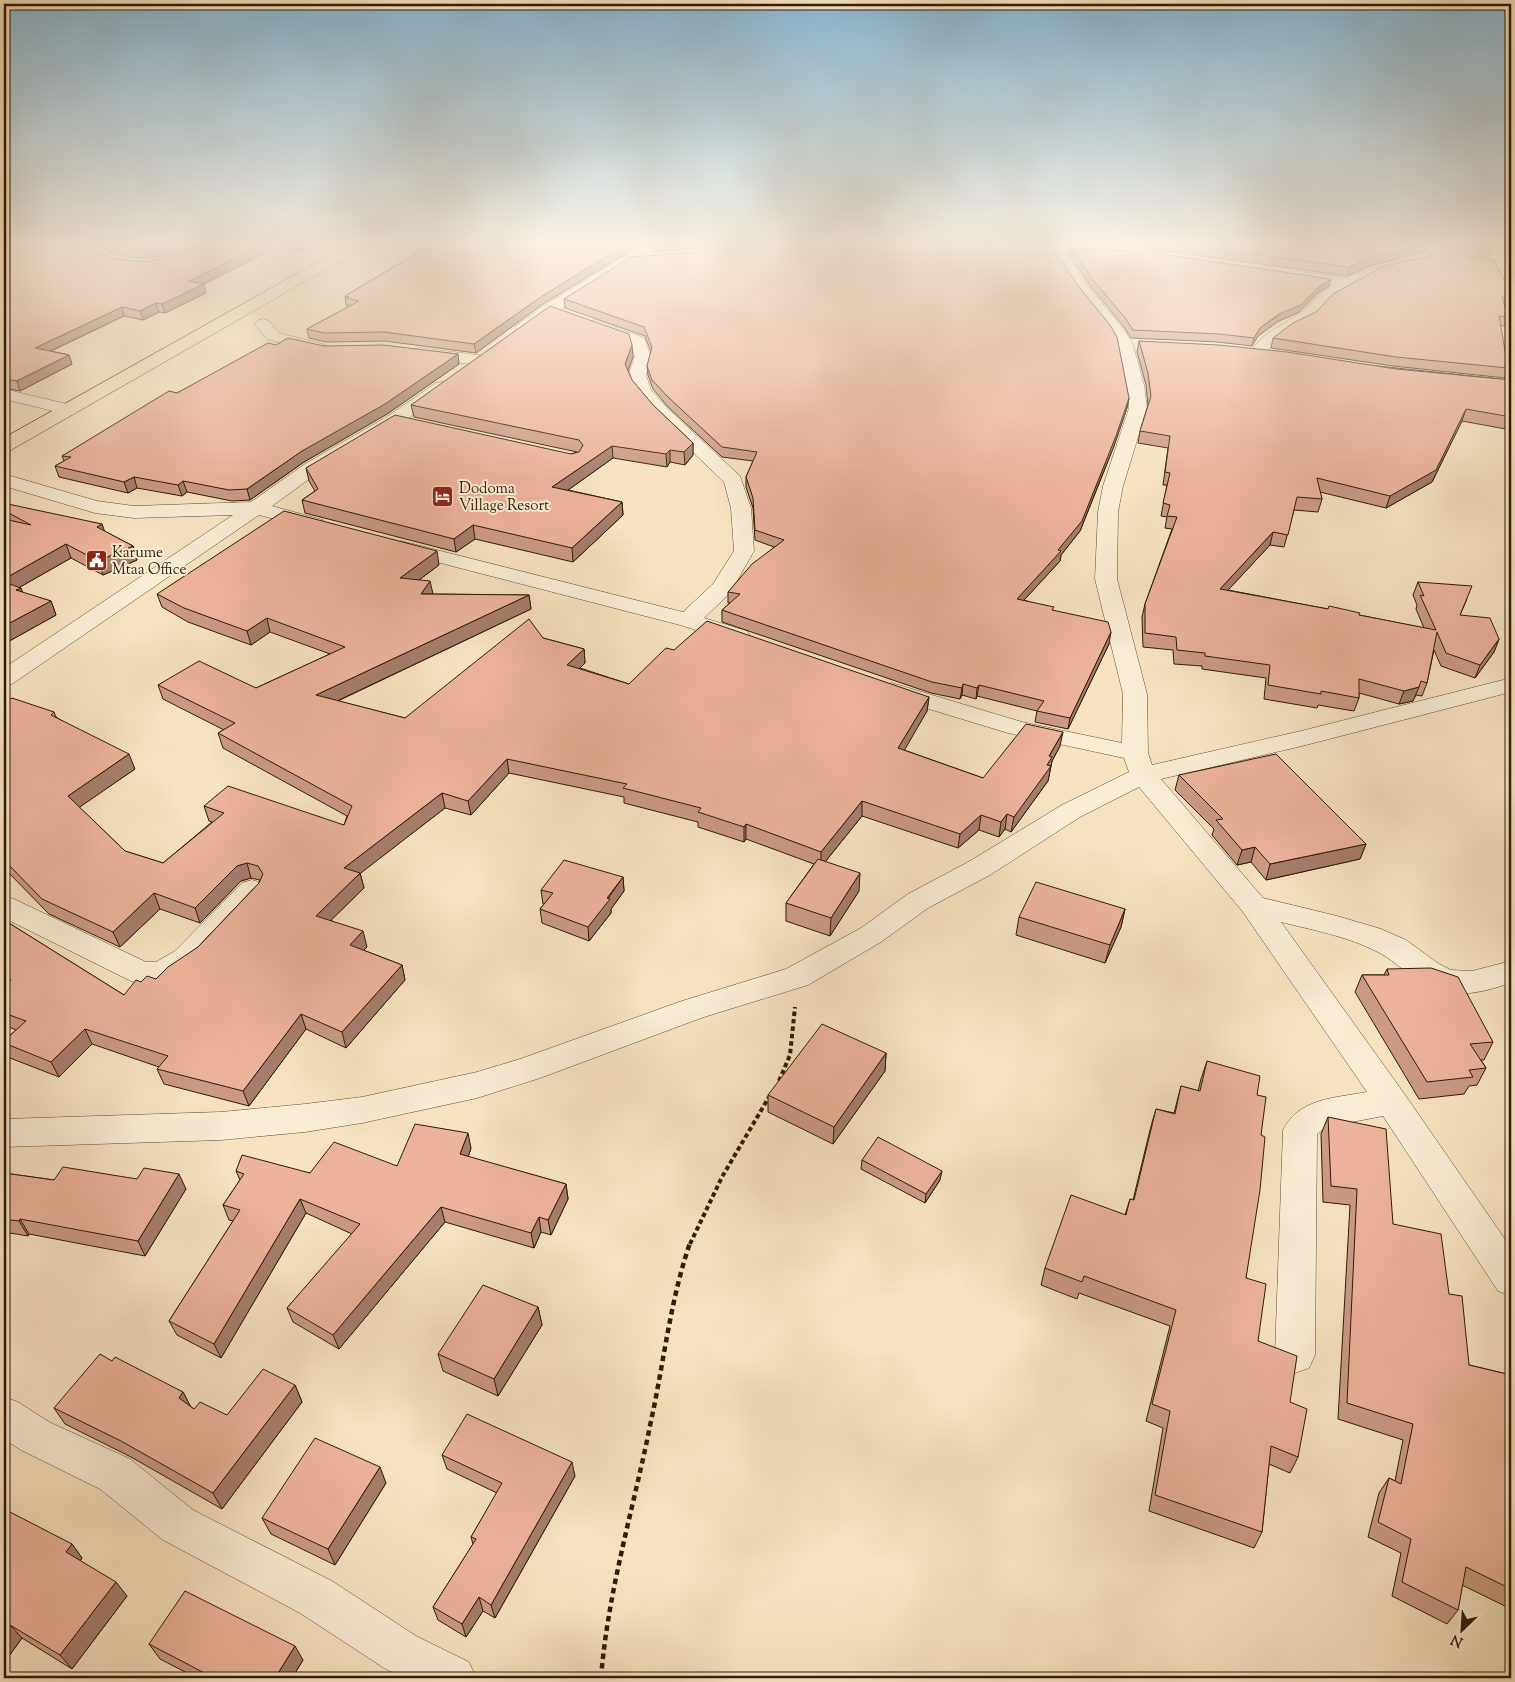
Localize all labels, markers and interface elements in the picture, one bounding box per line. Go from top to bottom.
place label: Dodoma Village Resort [459,479,549,517]
hotel icon: Dodoma Village Resort [431,485,455,509]
place label: Karume Mtaa Office [112,543,186,581]
public building icon: Karume Mtaa Office [84,549,108,573]
north arrow [1438,1604,1488,1654]
text: N [1448,1629,1467,1651]

